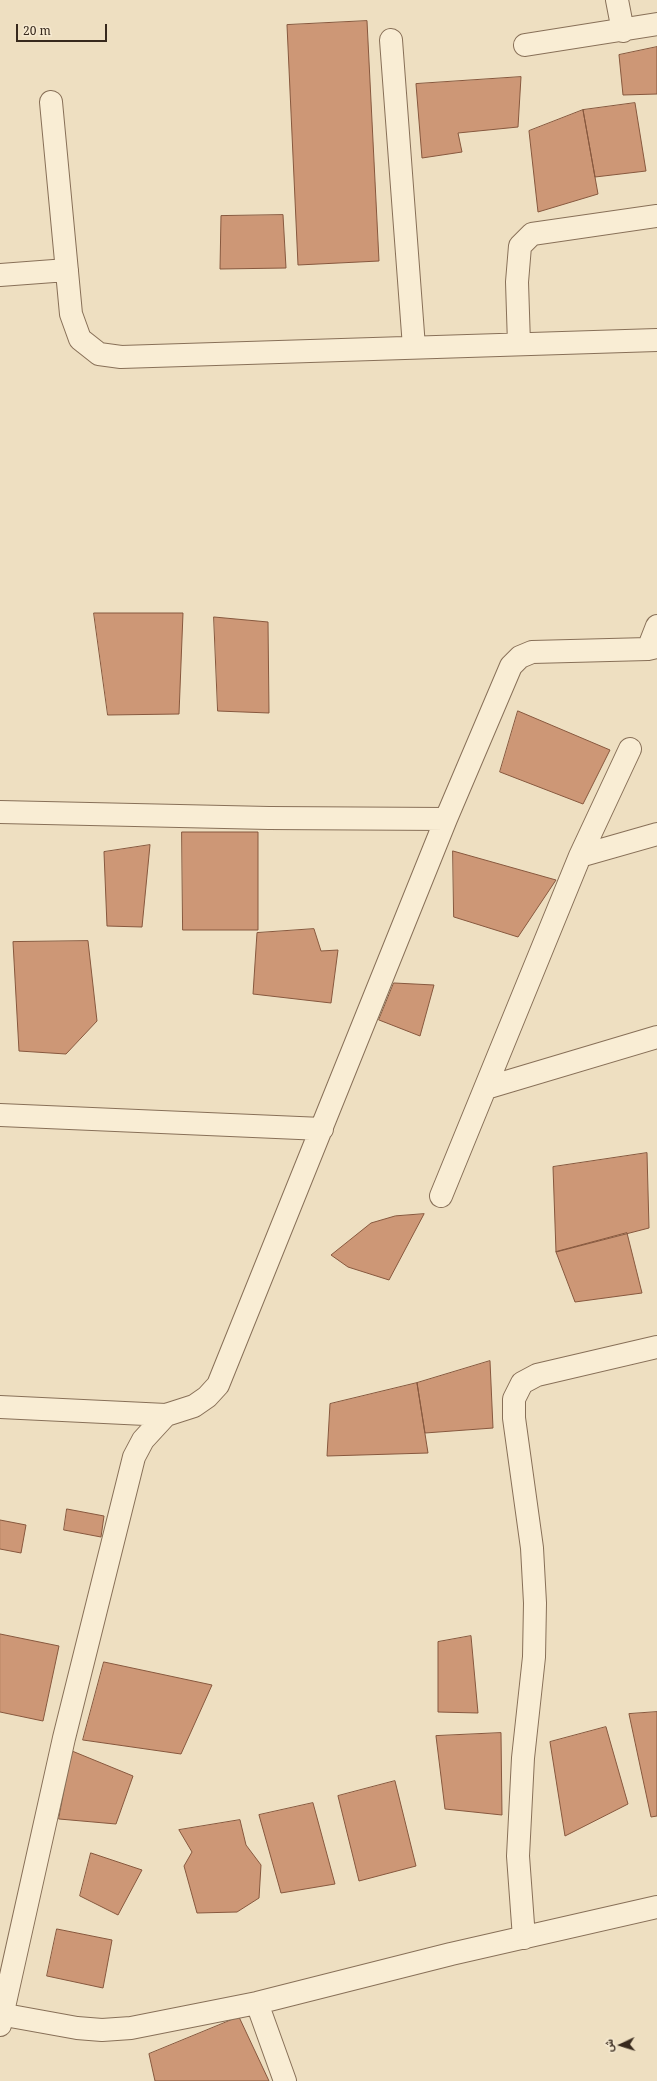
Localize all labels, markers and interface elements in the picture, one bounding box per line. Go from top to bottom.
scale bar [18,16,109,42]
text: 20 m [23,22,51,39]
north arrow [601,2025,641,2065]
text: ش [601,2039,616,2053]

